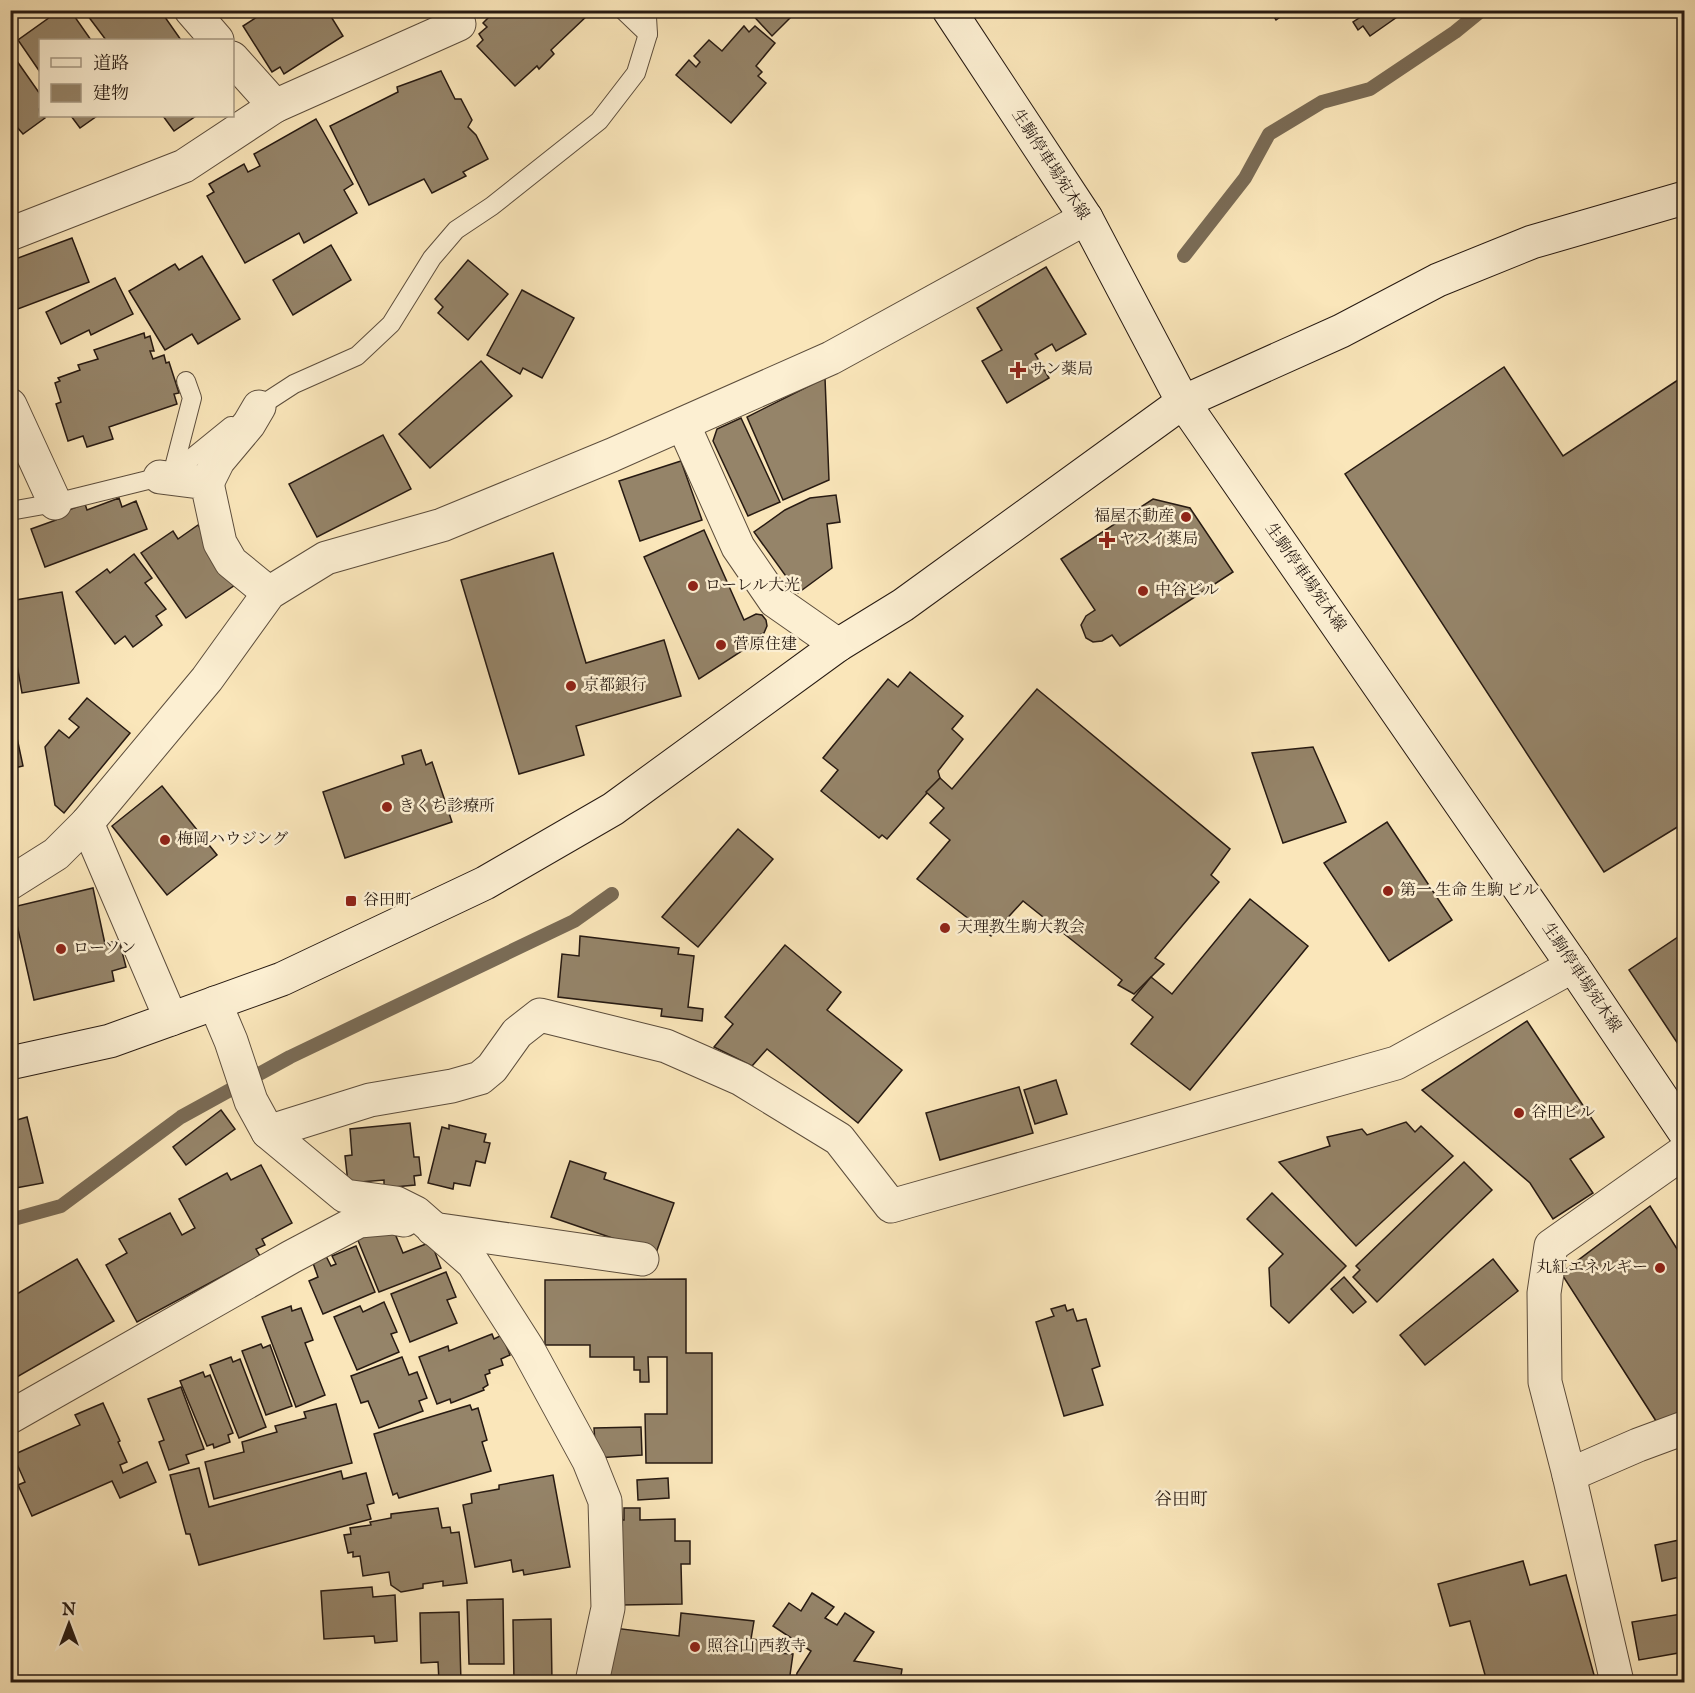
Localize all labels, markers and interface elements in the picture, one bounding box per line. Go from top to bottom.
legend [39,39,234,117]
text: 道路 [93,53,129,76]
text: 建物 [93,83,129,106]
street label: 生駒停車場宛木線 [1007,106,1093,224]
place label: サン薬局 [1030,360,1093,380]
marker: サン薬局 [1011,363,1025,377]
place label: 福屋不動産 [1094,507,1174,527]
marker: 福屋不動産 [1179,510,1193,524]
street label: 生駒停車場宛木線 [1260,520,1350,636]
place label: ヤスイ薬局 [1119,530,1198,550]
marker: ヤスイ薬局 [1100,533,1114,547]
place label: ローレル大光 [705,576,800,596]
marker: ローレル大光 [686,579,700,593]
place label: 中谷ビル [1155,581,1219,601]
marker: 中谷ビル [1136,584,1150,598]
place label: 菅原住建 [733,635,797,655]
marker: 菅原住建 [714,638,728,652]
place label: 京都銀行 [583,676,647,696]
marker: 京都銀行 [564,679,578,693]
place label: きくち診療所 [399,797,495,817]
marker: きくち診療所 [380,800,394,814]
place label: 梅岡ハウジング [177,830,288,850]
marker: 梅岡ハウジング [158,833,172,847]
place label: 第一 生命 生駒 ビル [1400,881,1538,901]
marker: 第一 生命 生駒 ビル [1381,884,1395,898]
place label: 谷田町 [363,891,411,911]
marker: 谷田町 [344,894,358,908]
place label: 天理教生駒大教会 [957,918,1085,938]
street label: 生駒停車場宛木線 [1537,919,1625,1037]
marker: 天理教生駒大教会 [938,921,952,935]
place label: ローソン [73,939,136,959]
marker: ローソン [54,942,68,956]
place label: 谷田ビル [1531,1103,1595,1123]
marker: 谷田ビル [1512,1106,1526,1120]
place label: 丸紅エネルギー [1536,1258,1648,1278]
marker: 丸紅エネルギー [1653,1261,1667,1275]
district label: 谷田町 [1154,1489,1208,1512]
north arrow [39,1594,99,1654]
text: N [61,1601,76,1621]
place label: 照谷山 西教寺 [707,1637,807,1657]
marker: 照谷山 西教寺 [688,1640,702,1654]

